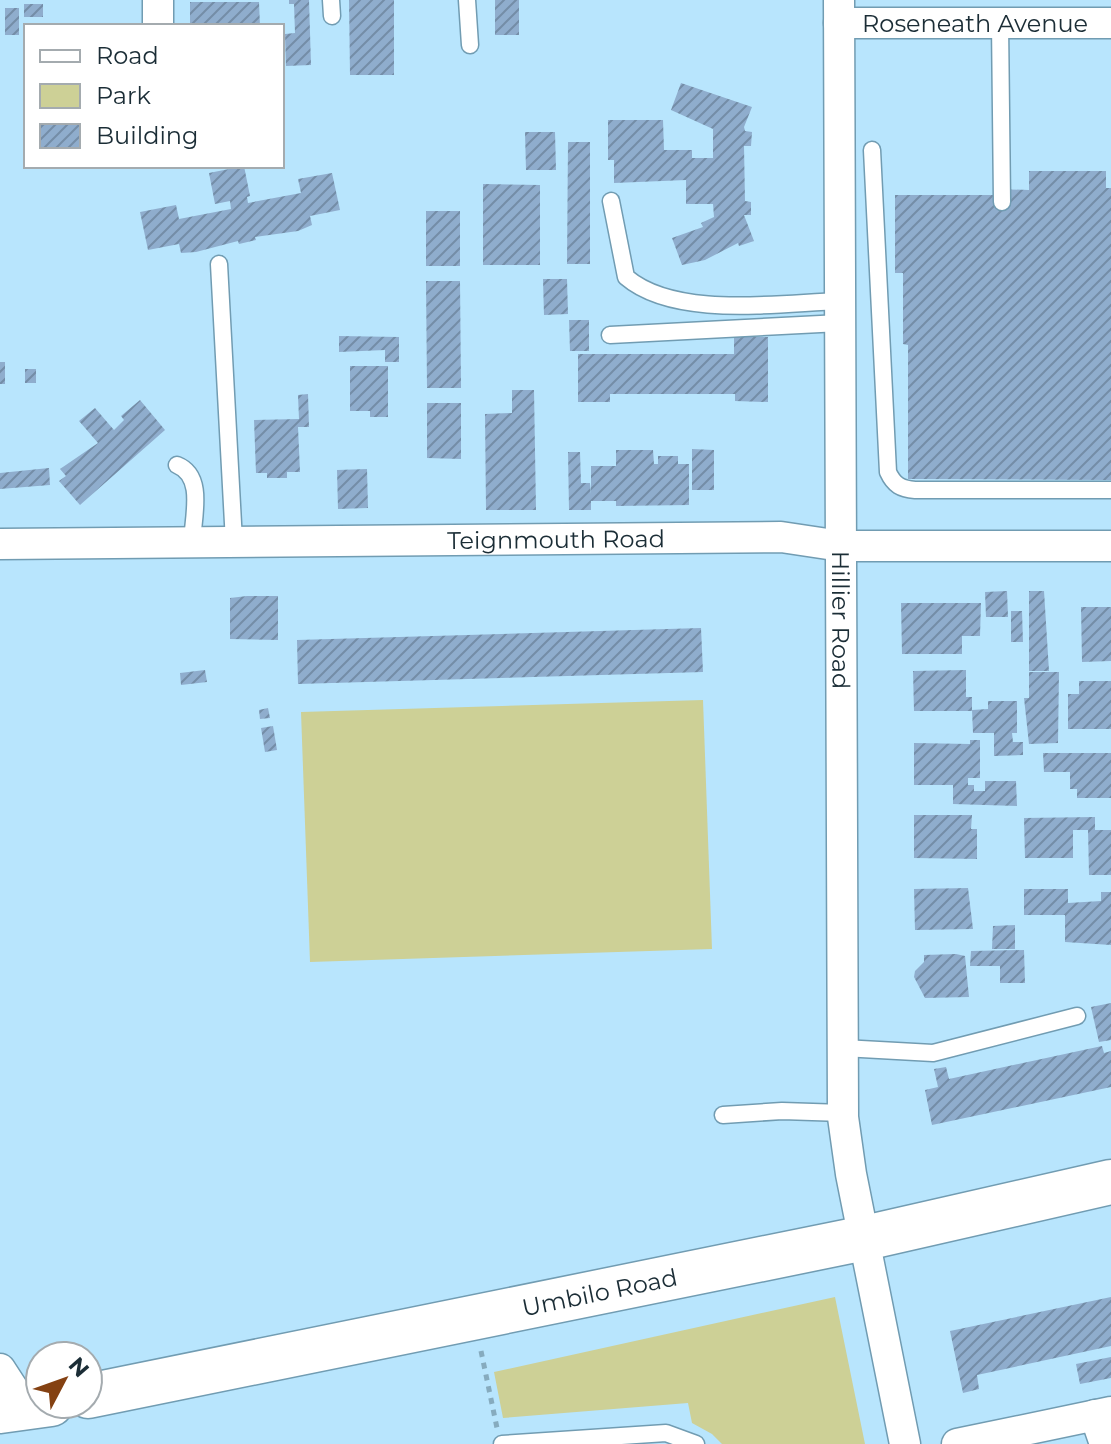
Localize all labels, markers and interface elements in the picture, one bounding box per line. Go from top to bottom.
street label: Roseneath Avenue [862,9,1088,38]
legend [24,24,284,168]
text: Road [96,41,159,70]
text: Park [96,81,151,110]
text: Building [96,121,199,150]
street label: Teignmouth Road [447,524,665,554]
street label: Hillier Road [826,551,856,689]
street label: Umbilo Road [519,1262,680,1322]
north arrow [24,1340,104,1420]
text: N [63,1352,95,1383]

